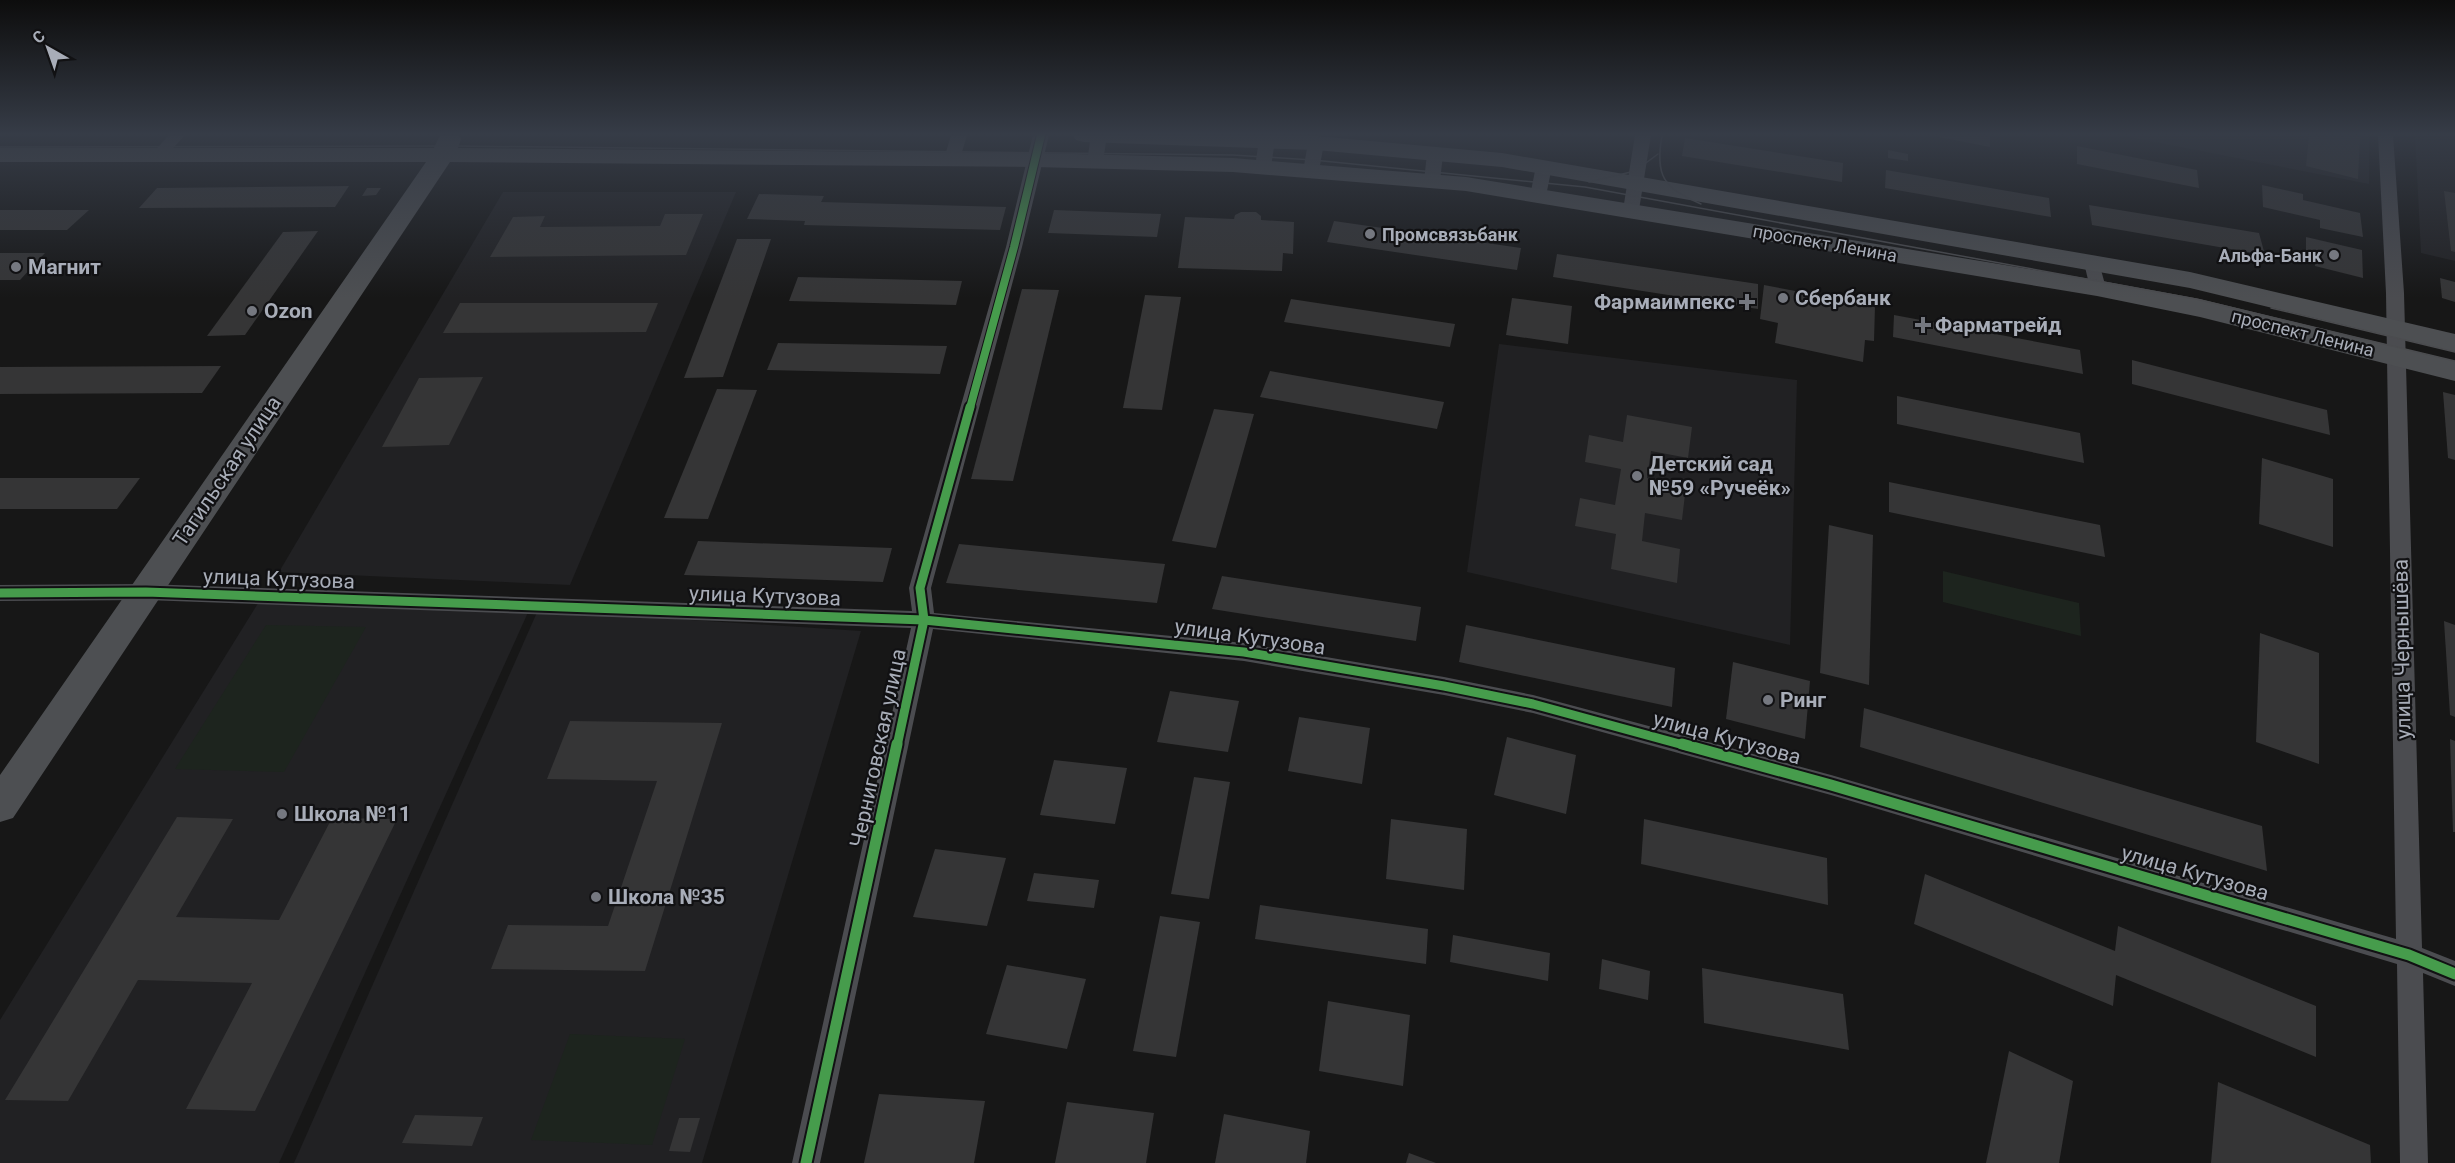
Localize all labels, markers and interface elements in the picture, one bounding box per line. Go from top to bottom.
north arrow [18,18,78,78]
text: С [29,26,49,48]
street label: проспект Ленина [1751,220,1899,266]
place label: Промсвязьбанк [1382,224,1519,245]
marker: Промсвязьбанк [1363,227,1377,241]
place label: Альфа-Банк [2218,245,2323,266]
marker: Альфа-Банк [2327,248,2341,262]
place label: Магнит [28,255,101,279]
marker: Магнит [9,260,23,274]
place label: Сбербанк [1795,286,1891,310]
place label: Фармаимпекс [1594,290,1735,314]
marker: Сбербанк [1776,291,1790,305]
marker: Фармаимпекс [1740,295,1754,309]
place label: Ozon [264,299,313,323]
marker: Ozon [245,304,259,318]
street label: проспект Ленина [2230,305,2376,361]
place label: Фарматрейд [1935,313,2061,337]
marker: Фарматрейд [1916,318,1930,332]
street label: Тагильская улица [168,392,286,550]
place label: Детский сад №59 «Ручеёк» [1649,452,1791,500]
marker: Детский сад №59 «Ручеёк» [1630,469,1644,483]
street label: улица Чернышёва [2388,559,2416,739]
street label: улица Кутузова [203,564,355,594]
street label: улица Кутузова [689,581,841,611]
street label: улица Кутузова [1173,615,1327,659]
street label: Черниговская улица [845,647,911,849]
place label: Ринг [1780,688,1826,712]
marker: Ринг [1761,693,1775,707]
street label: улица Кутузова [1650,707,1804,769]
place label: Школа №11 [294,802,411,826]
marker: Школа №11 [275,807,289,821]
street label: улица Кутузова [2119,841,2271,905]
place label: Школа №35 [608,885,725,909]
marker: Школа №35 [589,890,603,904]

